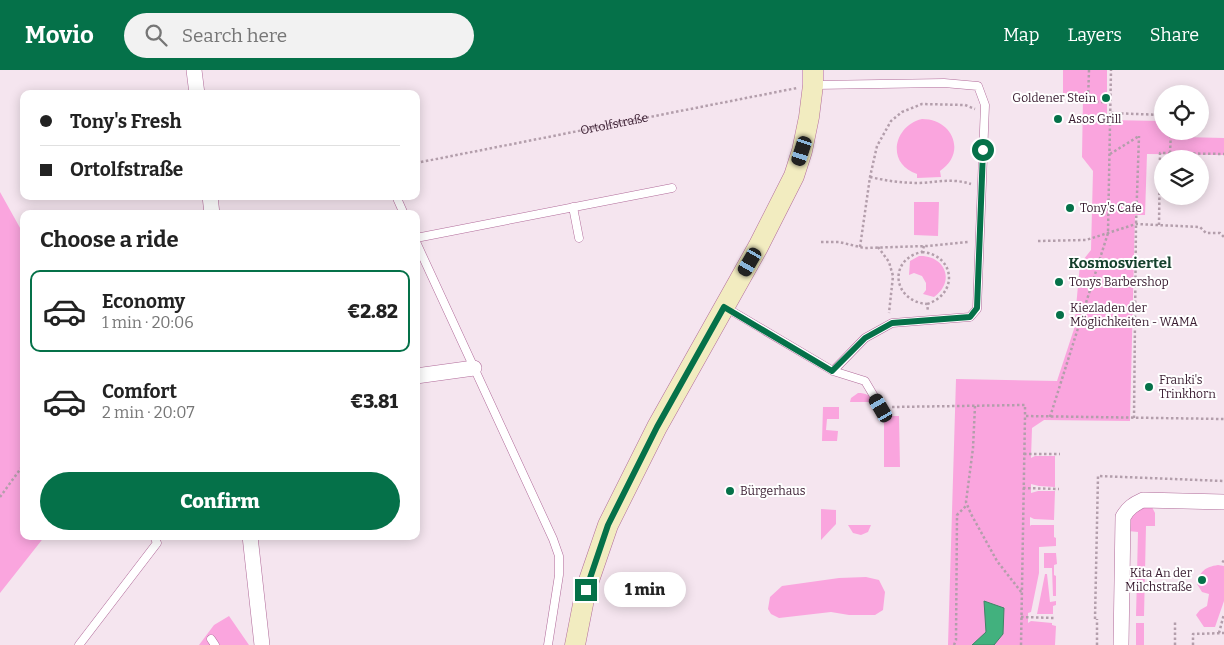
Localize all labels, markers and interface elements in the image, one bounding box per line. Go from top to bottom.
search box [124,13,474,58]
text: Movio [25,21,94,49]
icon: search [142,21,170,49]
text: Search here [182,24,287,47]
text: Map [1003,24,1039,46]
text: Layers [1067,24,1122,46]
text: Share [1150,24,1199,46]
map controls [1154,85,1209,205]
button: locate [1154,85,1209,140]
place label: Goldener Stein [1012,91,1096,105]
marker: Goldener Stein [1100,92,1112,104]
text: Tony's Fresh [70,110,182,133]
street label: Ortolfstraße [579,110,649,137]
place label: Asos Grill [1068,112,1122,126]
marker: Asos Grill [1052,113,1064,125]
car [790,134,813,168]
route start [972,139,994,161]
button: layers [1154,150,1209,205]
text: Ortolfstraße [70,158,183,181]
place label: Tony's Cafe [1080,201,1142,215]
marker: Tony's Cafe [1064,202,1076,214]
text: Choose a ride [40,226,179,253]
car [736,245,763,279]
district label: Kosmosviertel [1068,254,1172,272]
place label: Tonys Barbershop [1069,275,1169,289]
marker: Tonys Barbershop [1053,276,1065,288]
icon: car [42,289,87,334]
text: Economy [102,290,185,313]
text: €2.82 [347,300,398,323]
place label: Kiezladen der Möglichkeiten - WAMA [1070,301,1198,329]
marker: Kiezladen der Möglichkeiten - WAMA [1054,309,1066,321]
text: 1 min · 20:06 [102,313,194,332]
place label: Franki's Trinkhorn [1159,373,1216,401]
icon: car [42,379,87,424]
text: Comfort [102,380,177,403]
marker: Franki's Trinkhorn [1143,381,1155,393]
text: €3.81 [350,390,398,413]
car [867,391,894,425]
text: 2 min · 20:07 [102,403,194,422]
button: Confirm [40,472,400,530]
place label: Bürgerhaus [740,484,806,498]
marker: Bürgerhaus [724,485,736,497]
place label: Kita An der Milchstraße [1125,566,1193,594]
callout: 1 min [604,572,686,608]
marker: Kita An der Milchstraße [1196,574,1208,586]
route end [575,579,597,601]
text: 1 min [625,580,665,599]

